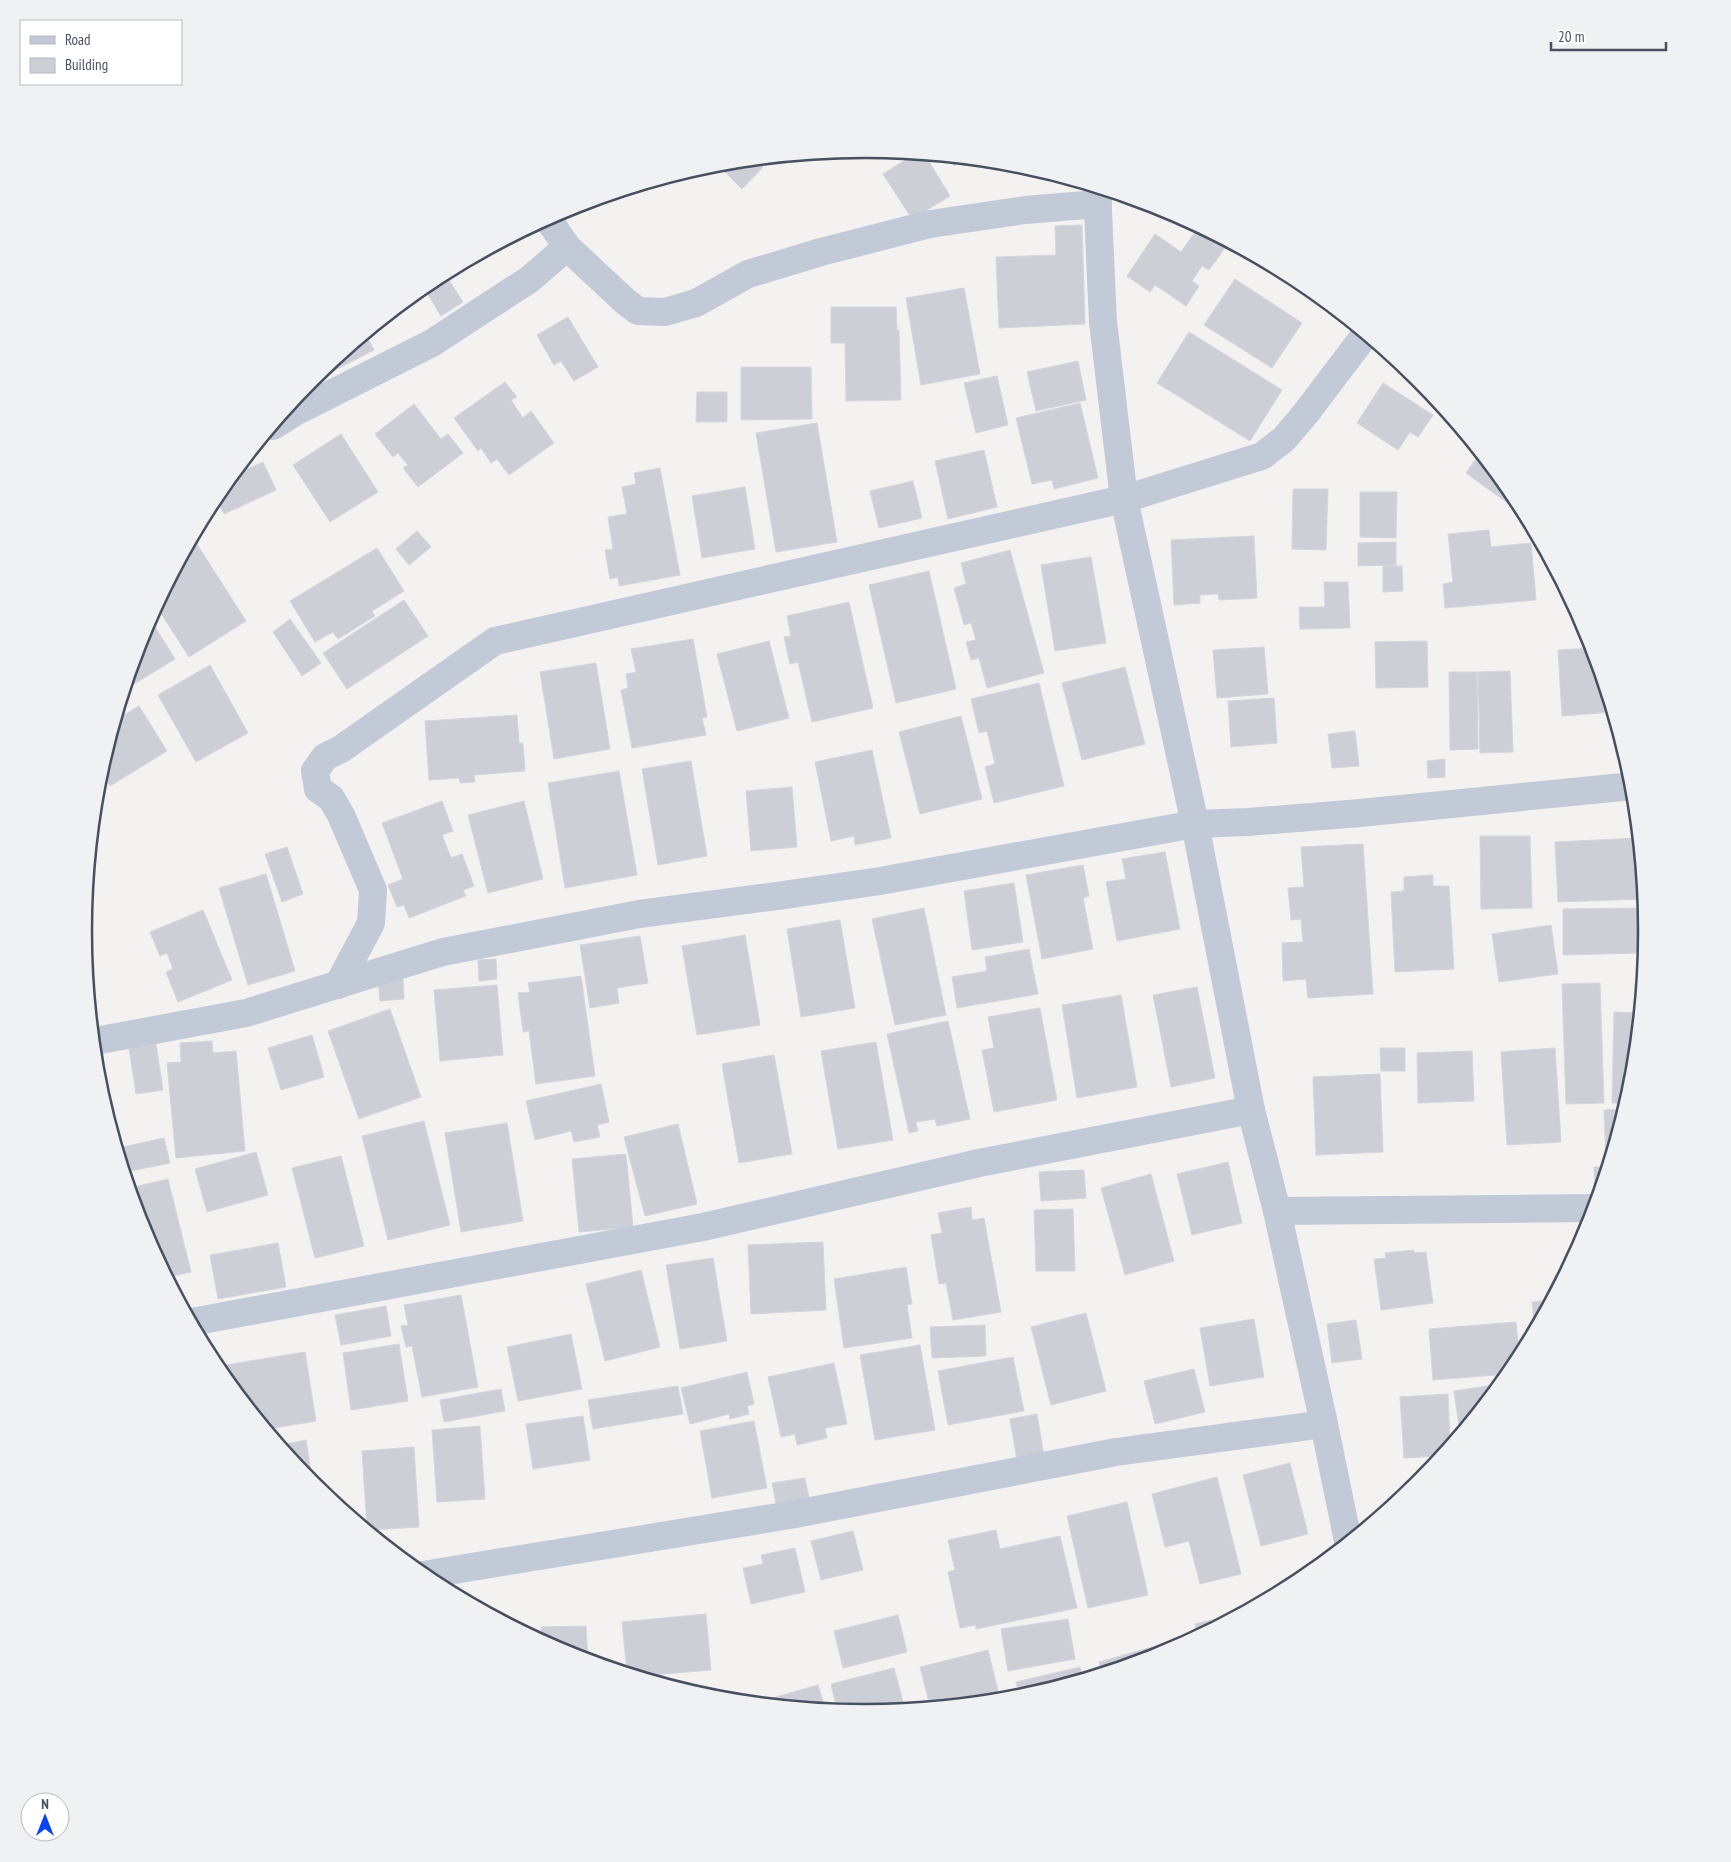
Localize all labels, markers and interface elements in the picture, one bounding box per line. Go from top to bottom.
legend [20,20,182,85]
scale bar [1551,20,1666,52]
text: 20 m [1558,27,1584,46]
text: Road [65,30,91,49]
text: Building [65,55,108,74]
north arrow [20,1792,70,1842]
text: N [41,1795,49,1813]

